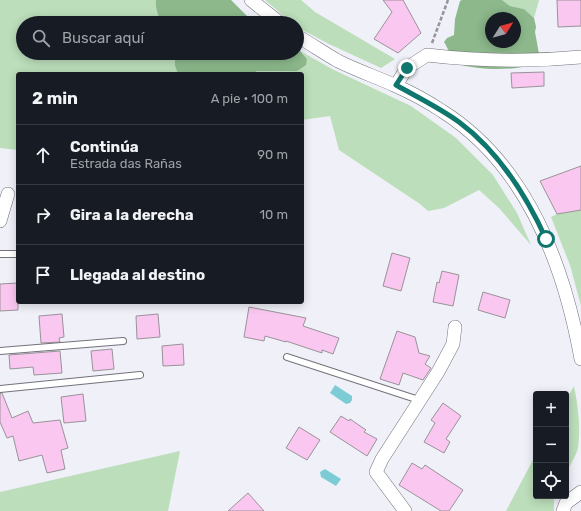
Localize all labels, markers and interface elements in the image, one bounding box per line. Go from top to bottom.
north arrow [485,12,521,48]
search box [16,16,304,60]
icon: search [30,27,52,49]
text: Buscar aquí [62,29,144,47]
route end [398,59,416,77]
text: 2 min [32,88,78,108]
text: A pie · 100 m [211,91,288,106]
text: Continúa [70,138,139,156]
icon: ahead [32,144,54,166]
text: 90 m [257,147,288,162]
text: Estrada das Rañas [70,156,182,171]
icon: right [32,204,54,226]
text: Gira a la derecha [70,206,194,224]
text: 10 m [259,207,288,222]
route start [537,230,555,248]
icon: arrive [32,264,54,286]
text: Llegada al destino [70,266,205,284]
map controls [533,391,569,499]
button: + [533,391,569,427]
button: − [533,427,569,463]
button: locate [533,463,569,499]

